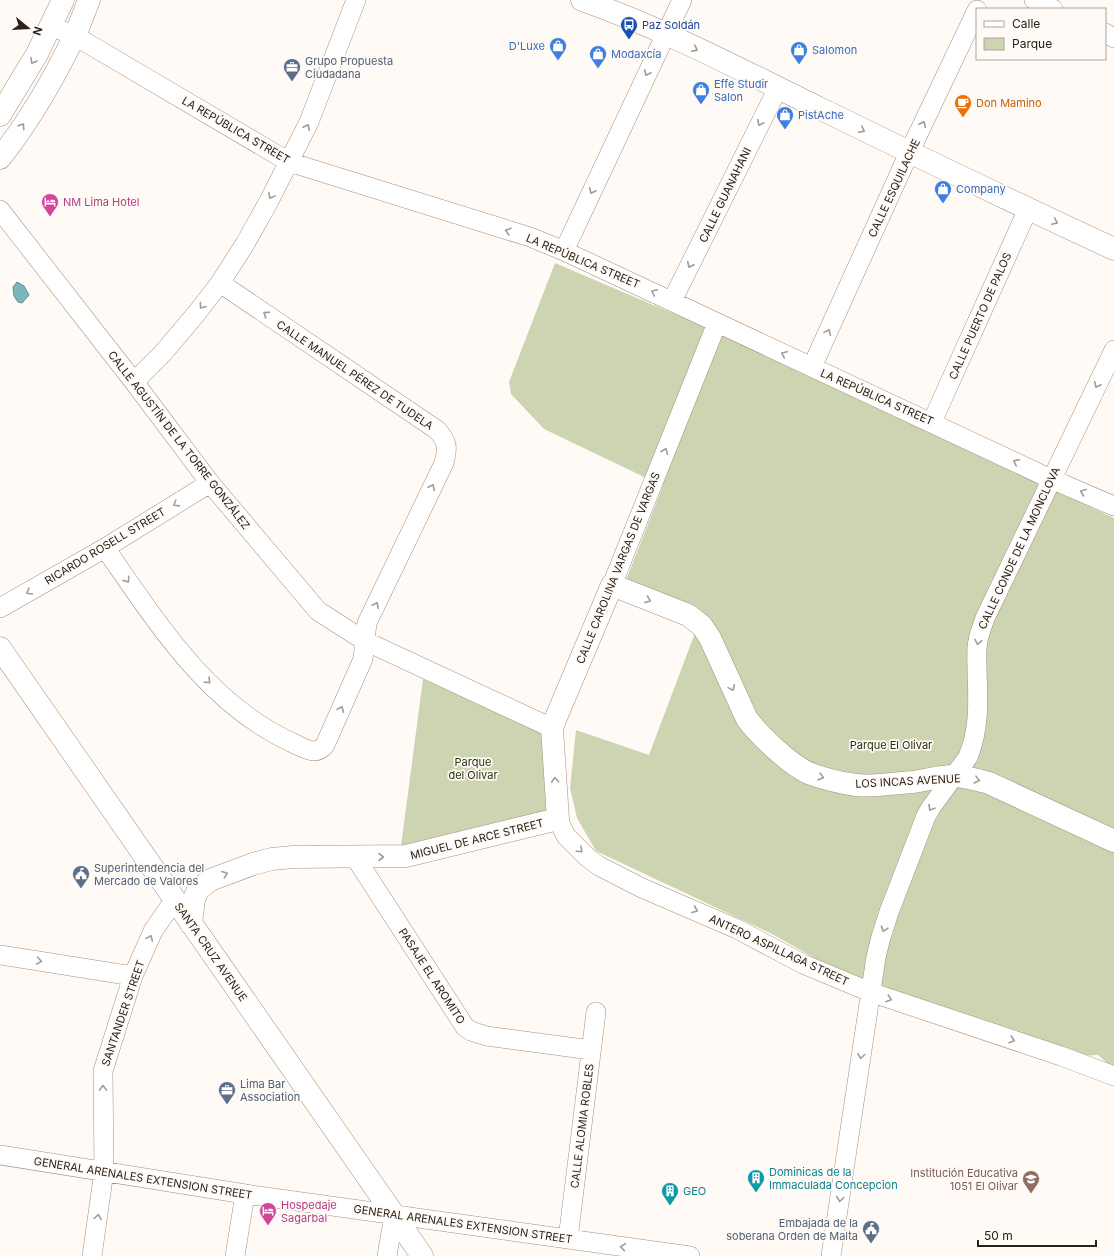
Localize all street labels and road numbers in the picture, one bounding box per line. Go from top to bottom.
street label: LA REPÚBLICA STREET [180,93,292,167]
street label: CALLE ESQUILACHE [865,137,923,239]
street label: CALLE GUANAHANI [696,145,754,245]
street label: LA REPÚBLICA STREET [524,231,642,291]
street label: CALLE PUERTO DE PALOS [946,250,1014,382]
street label: CALLE MANUEL PÉREZ DE TUDELA [274,317,436,433]
street label: CALLE AGUSTÍN DE LA TORRE GONZÁLEZ [105,348,253,532]
street label: LA REPÚBLICA STREET [818,366,936,428]
street label: CALLE CONDE DE LA MONCLOVA [975,464,1063,631]
street label: CALLE CAROLINA VARGAS DE VARGAS [573,470,663,666]
street label: RICARDO ROSELL STREET [42,504,168,588]
street label: LOS INCAS AVENUE [855,771,961,791]
street label: MIGUEL DE ARCE STREET [409,816,545,862]
street label: SANTA CRUZ AVENUE [172,900,250,1004]
street label: ANTERO ASPILLAGA STREET [707,911,851,989]
street label: PASAJE EL AROMITO [396,925,468,1027]
street label: SANTANDER STREET [98,958,148,1068]
street label: CALLE ALOMIA ROBLES [567,1063,597,1189]
street label: GENERAL ARENALES EXTENSION STREET [33,1154,253,1202]
street label: GENERAL ARENALES EXTENSION STREET [353,1202,573,1246]

